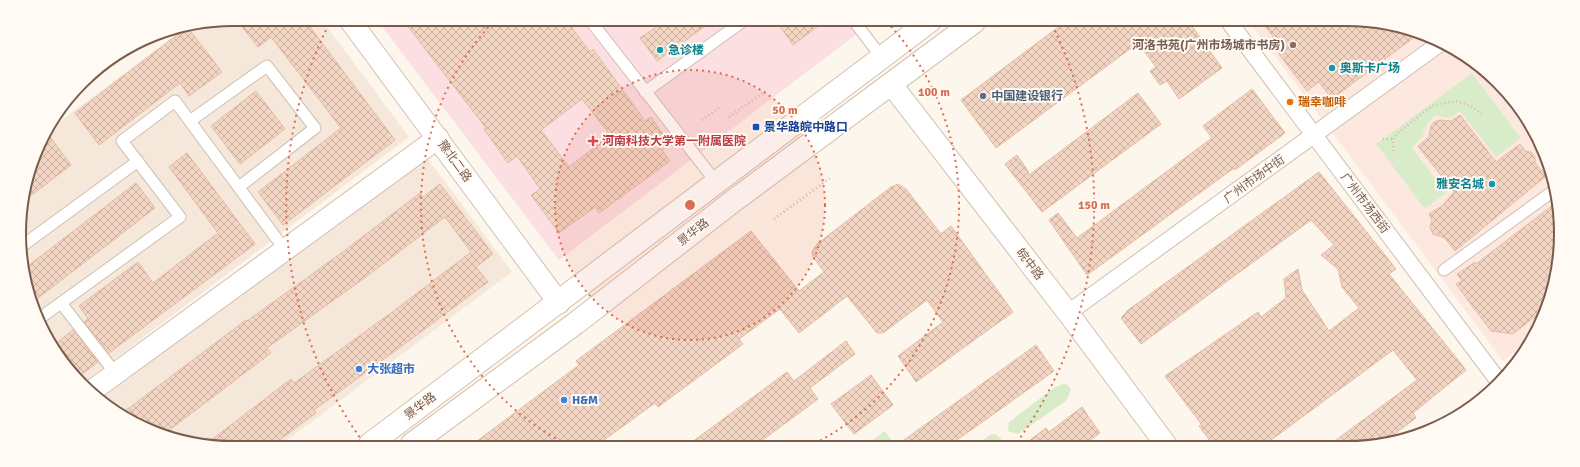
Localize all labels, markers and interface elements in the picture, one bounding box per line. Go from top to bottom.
place label: 河洛书苑(广州市场城市书房) [1132,38,1285,53]
marker: 河洛书苑(广州市场城市书房) [1288,40,1298,50]
place label: 急诊楼 [668,43,704,58]
marker: 急诊楼 [655,45,665,55]
place label: 奥斯卡广场 [1340,61,1400,76]
marker: 奥斯卡广场 [1327,63,1337,73]
text: 100 m [918,85,950,100]
place label: 中国建设银行 [991,89,1063,104]
marker: 中国建设银行 [978,91,988,101]
place label: 瑞幸咖啡 [1298,95,1346,110]
marker: 瑞幸咖啡 [1285,97,1295,107]
text: 50 m [772,103,798,118]
place label: 景华路皖中路口 [764,120,848,135]
marker: 景华路皖中路口 [751,122,761,132]
place label: 河南科技大学第一附属医院 [602,134,746,149]
marker: 河南科技大学第一附属医院 [587,135,599,147]
street label: 豫北二路 [434,137,475,185]
street label: 广州市场中街 [1221,152,1288,207]
street label: 广州市场西街 [1337,170,1392,237]
place label: 雅安名城 [1436,177,1484,192]
marker: 雅安名城 [1487,179,1497,189]
centre of rings [683,198,697,212]
text: 150 m [1078,198,1110,213]
street label: 景华路 [675,215,712,249]
street label: 皖中路 [1013,246,1047,283]
place label: 大张超市 [367,362,415,377]
marker: 大张超市 [354,364,364,374]
street label: 景华路 [401,390,439,423]
place label: H&M [572,393,598,408]
marker: H&M [559,395,569,405]

